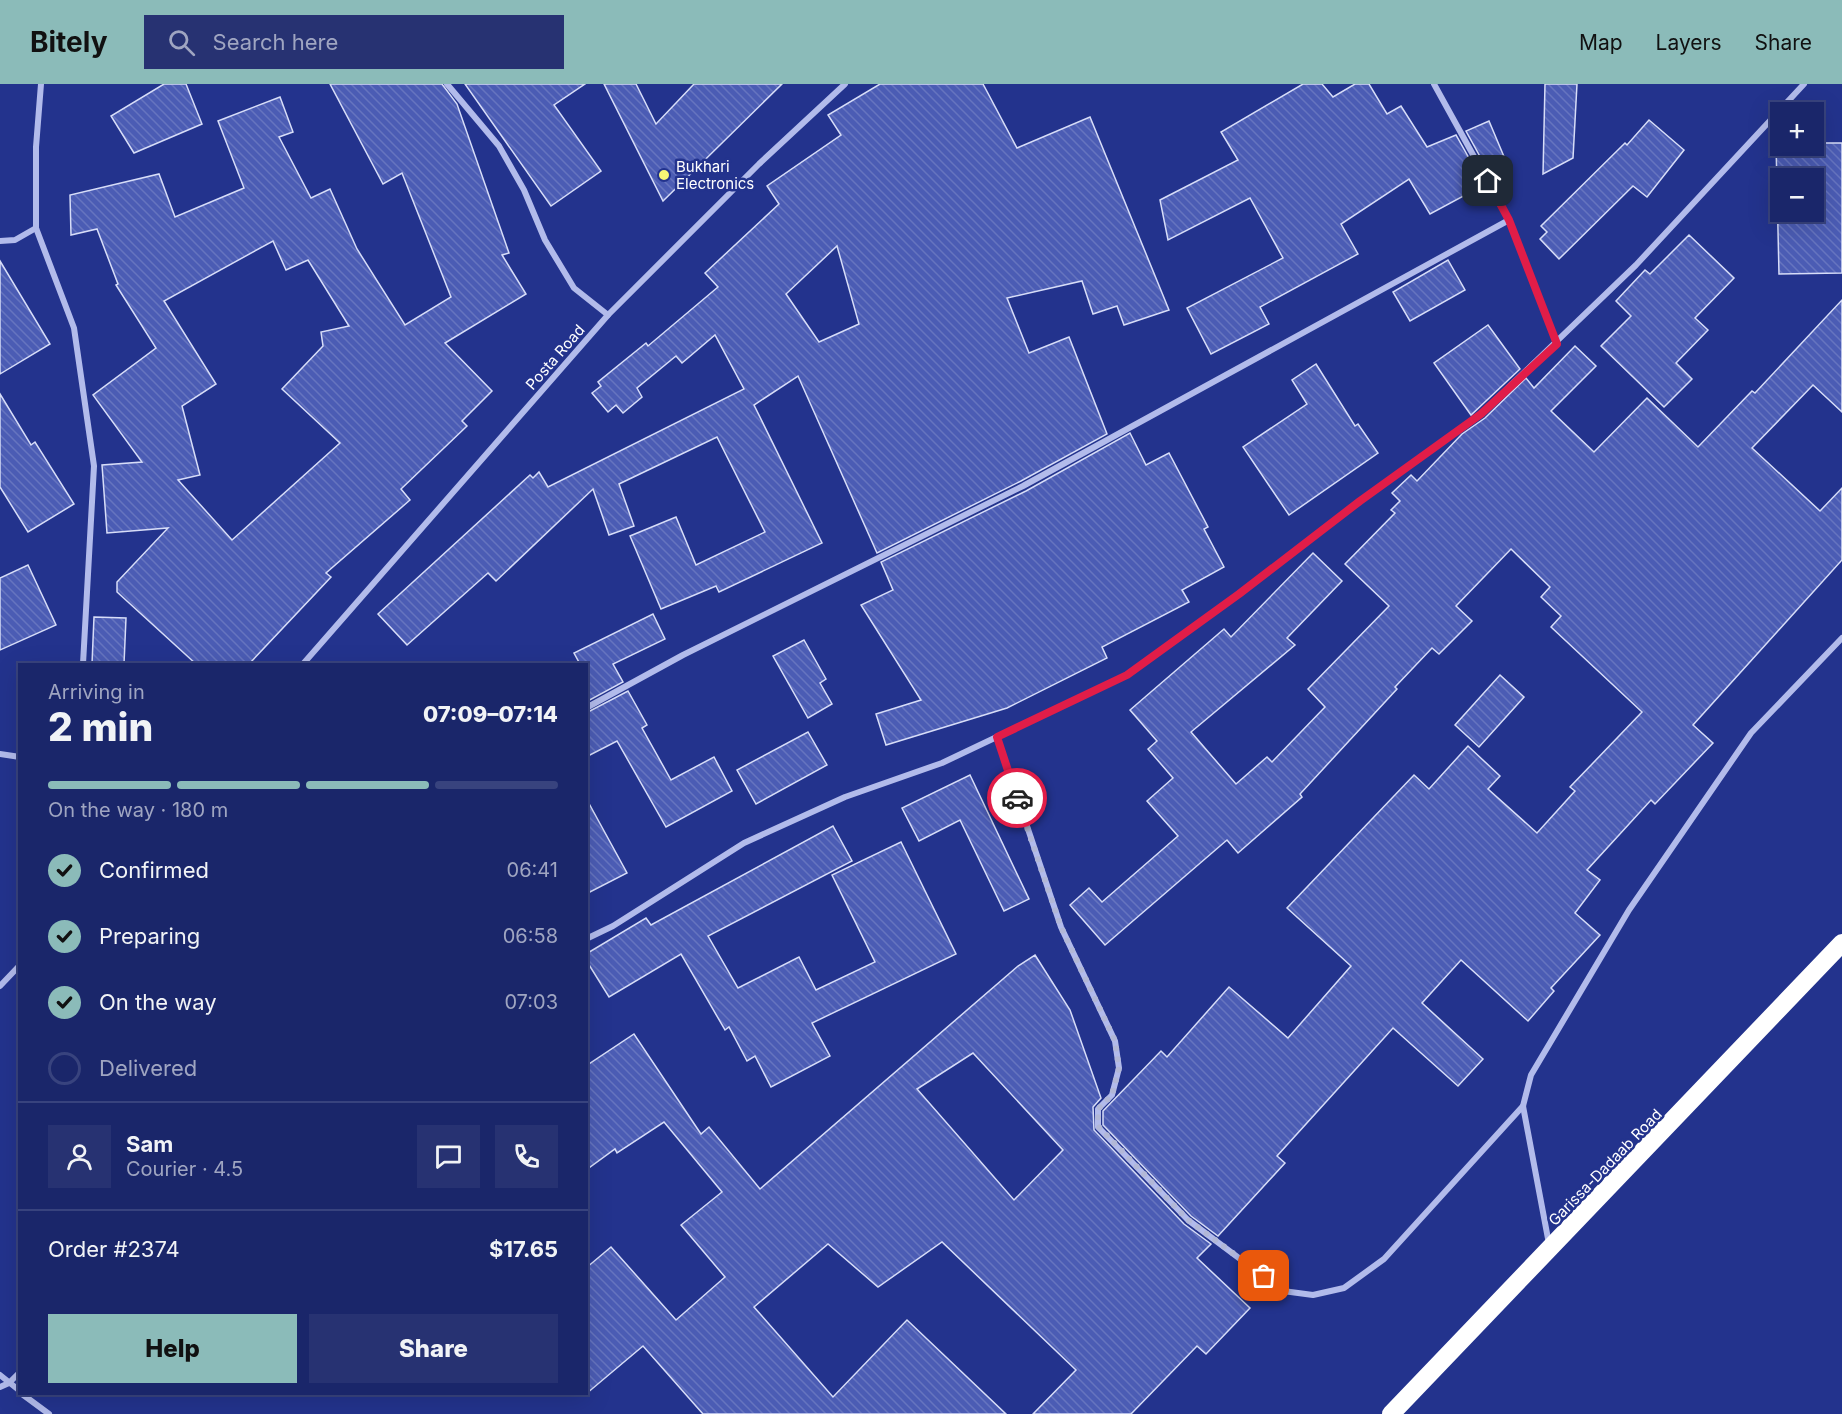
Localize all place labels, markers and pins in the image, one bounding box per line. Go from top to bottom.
pin [1462,155,1513,206]
place label: Bukhari Electronics [676,157,754,193]
marker: Bukhari Electronics [657,168,671,182]
pin [1238,1250,1289,1301]

